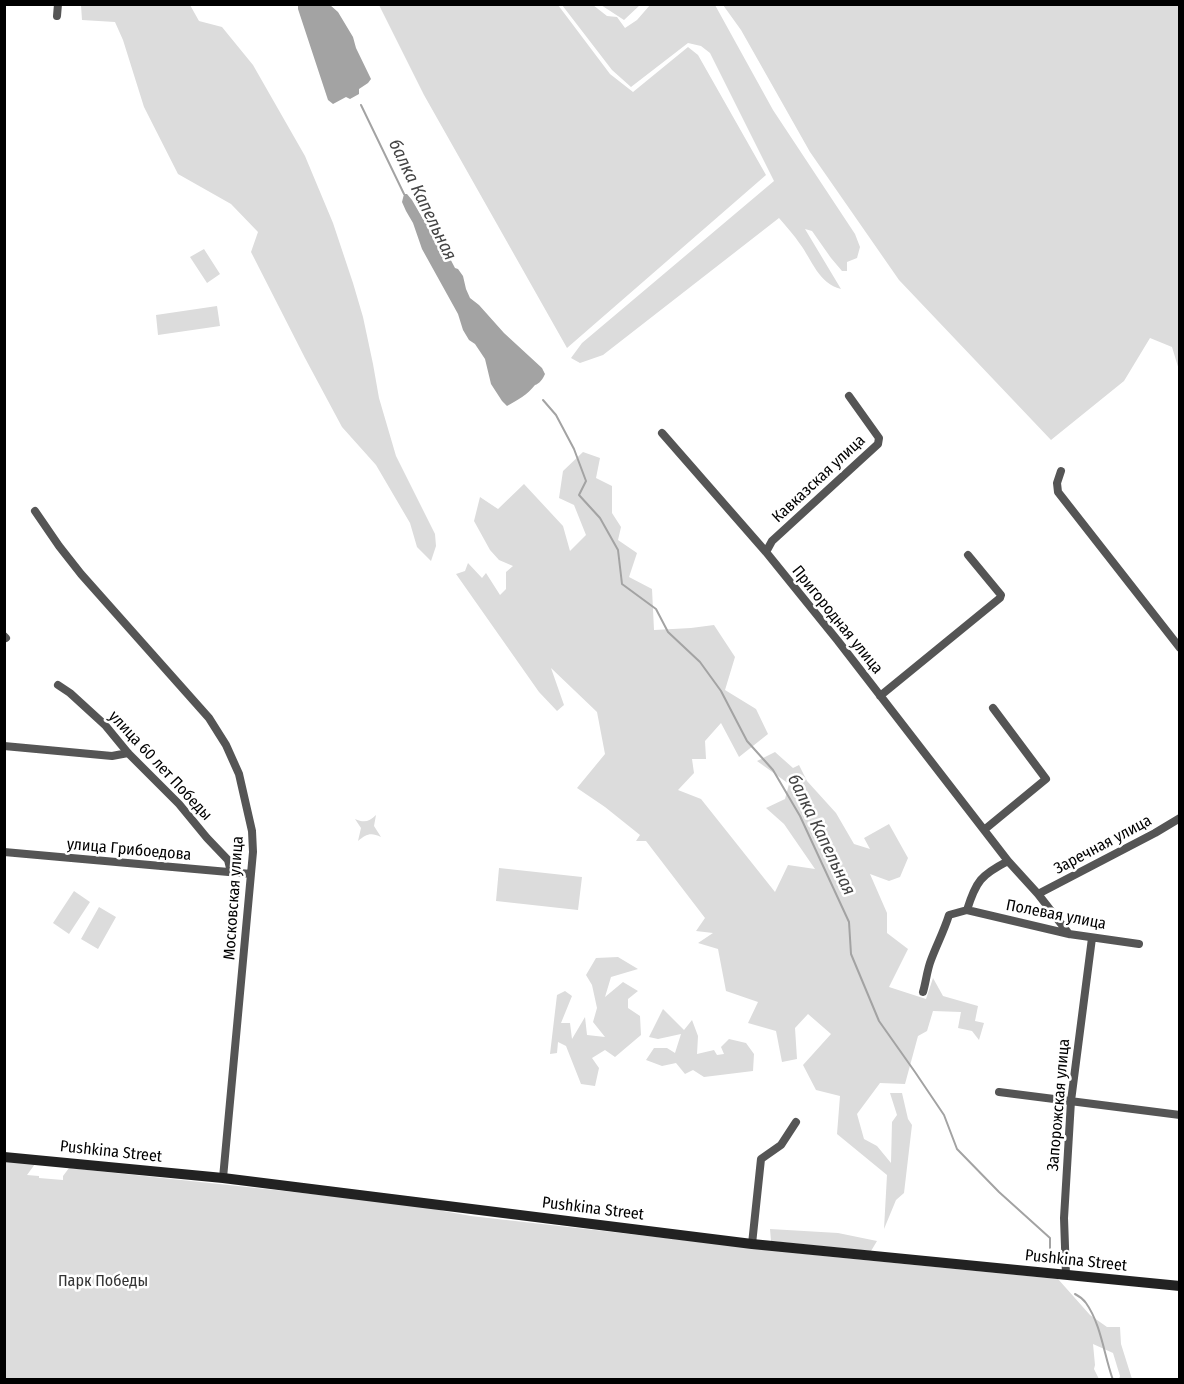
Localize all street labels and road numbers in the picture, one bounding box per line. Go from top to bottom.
street label: Кавказская улица [769,431,869,527]
street label: Пригородная улица [787,562,887,678]
street label: улица 60 лет Победы [104,707,216,825]
street label: Заречная улица [1051,811,1155,879]
street label: улица Грибоедова [66,835,192,865]
street label: Московская улица [220,835,248,961]
street label: Полевая улица [1004,896,1108,934]
street label: Запорожская улица [1044,1038,1074,1172]
street label: Pushkina Street [59,1137,163,1167]
street label: Pushkina Street [541,1193,645,1225]
street label: Pushkina Street [1024,1246,1128,1276]

